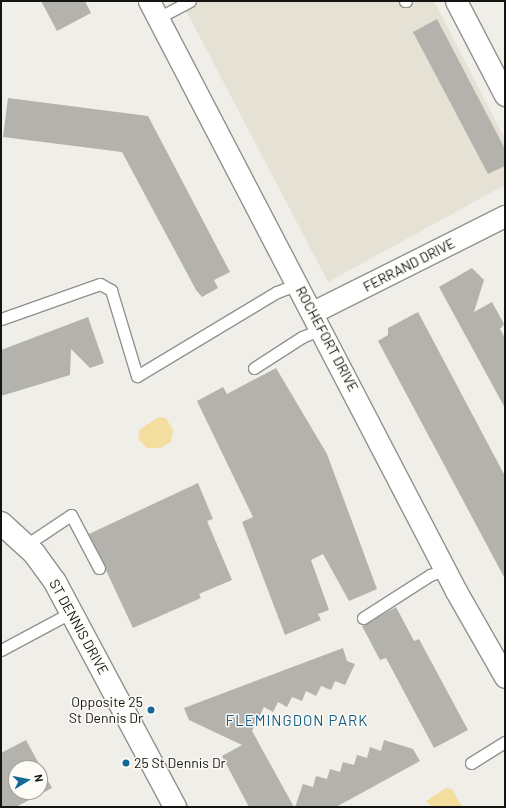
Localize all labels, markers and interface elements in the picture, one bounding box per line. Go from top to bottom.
street label: FERRAND DRIVE [360,235,458,295]
street label: ROCHEFORT DRIVE [292,284,362,394]
street label: ST DENNIS DRIVE [46,576,112,678]
place label: Opposite 25 St Dennis Dr [69,694,143,726]
marker: Opposite 25 St Dennis Dr [146,705,156,715]
district label: FLEMINGDON PARK [226,712,368,730]
place label: 25 St Dennis Dr [134,755,226,771]
marker: 25 St Dennis Dr [121,758,131,768]
north arrow [8,760,48,800]
text: N [32,773,46,783]

